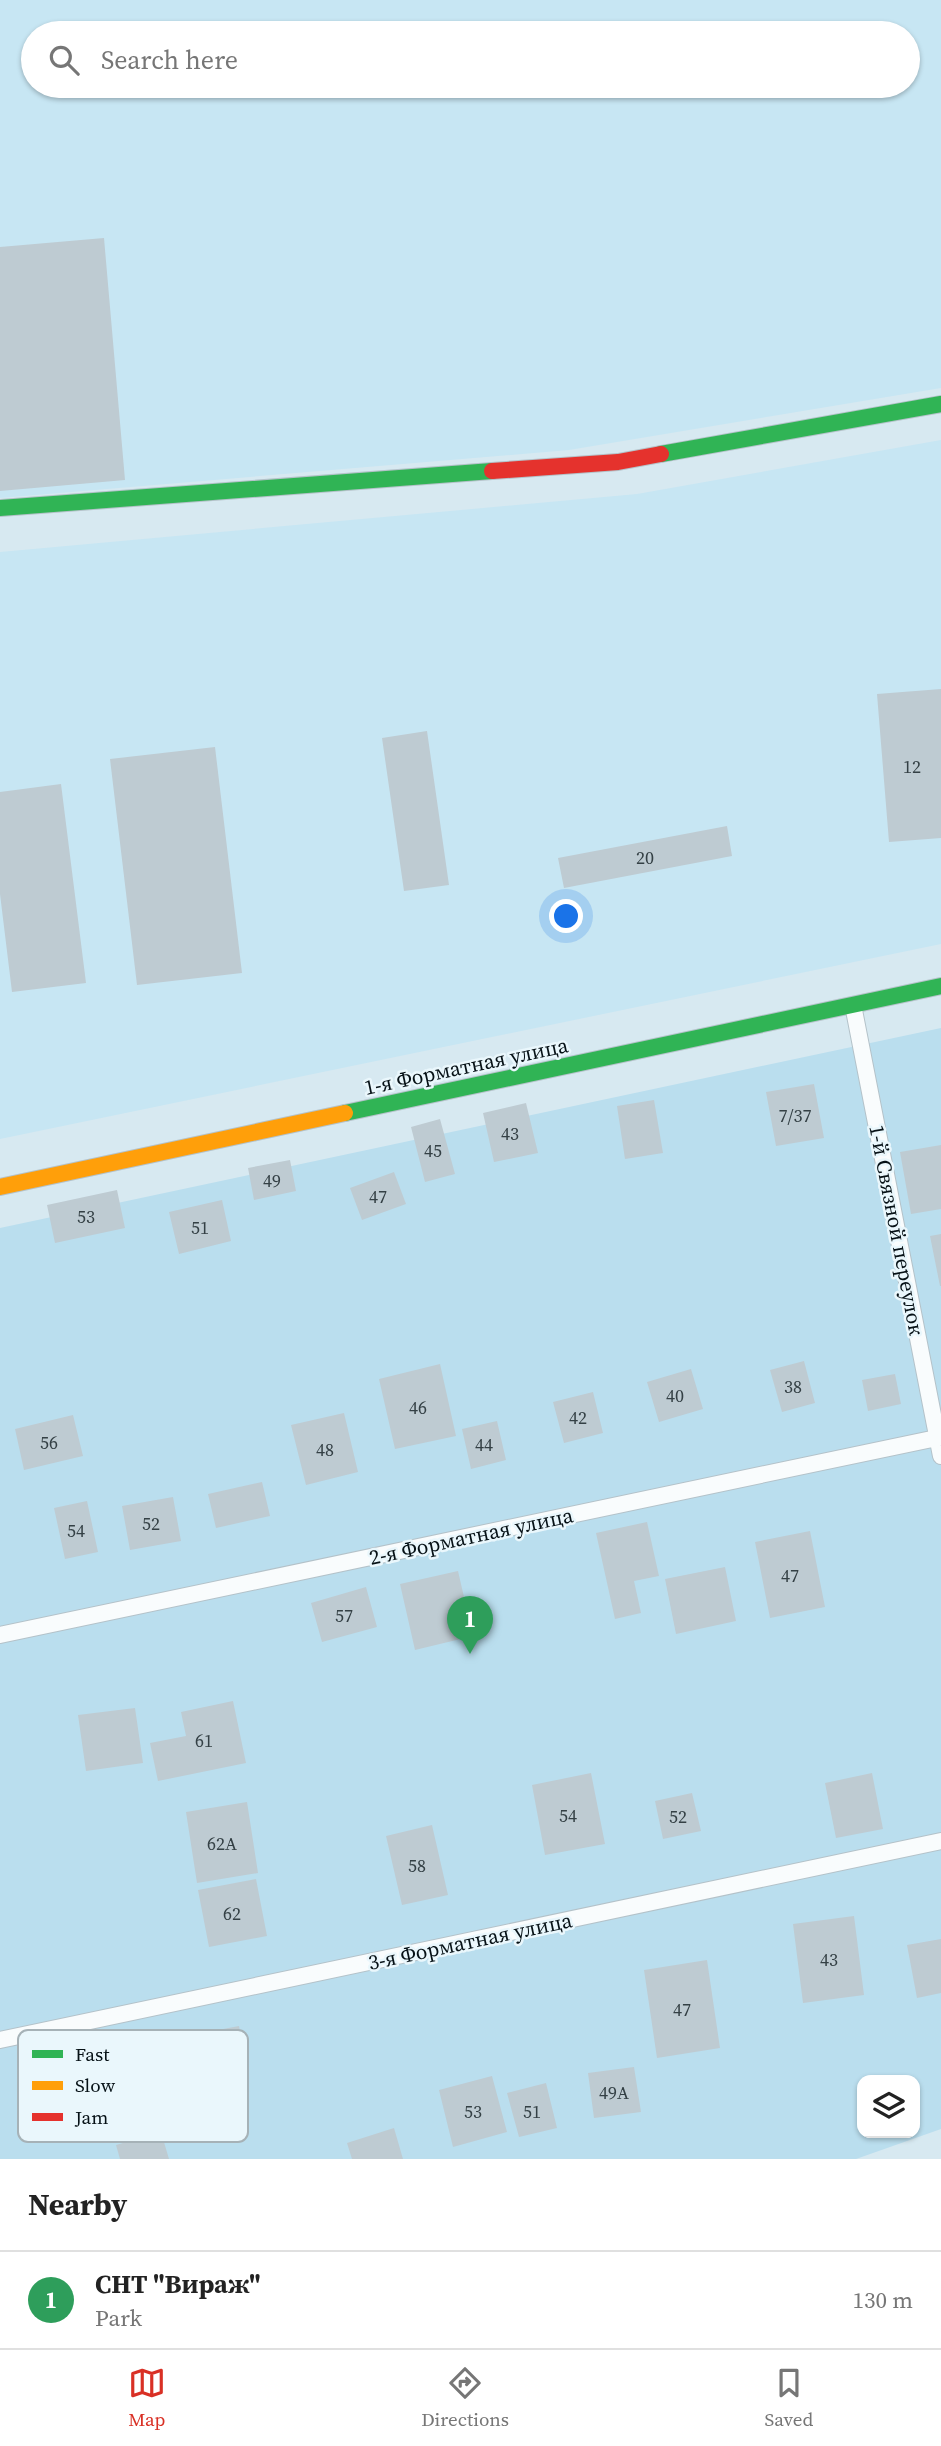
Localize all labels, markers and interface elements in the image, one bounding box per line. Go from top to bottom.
search box [21,21,920,98]
icon: search [45,41,83,79]
text: Search here [101,42,238,78]
house number: 12 [903,754,921,779]
house number: 20 [636,845,654,870]
your location [549,899,583,933]
street label: 1-я Форматная улица [361,1030,571,1102]
house number: 7/37 [779,1103,811,1128]
house number: 43 [501,1121,519,1146]
street label: 1-й Связной переулок [862,1122,932,1338]
house number: 45 [424,1138,442,1163]
house number: 49 [263,1168,281,1193]
house number: 47 [369,1184,387,1209]
house number: 53 [77,1204,95,1229]
house number: 51 [191,1215,209,1240]
house number: 38 [784,1374,802,1399]
house number: 40 [666,1383,684,1408]
house number: 46 [409,1395,427,1420]
house number: 42 [569,1405,587,1430]
house number: 56 [40,1430,58,1455]
house number: 44 [475,1432,493,1457]
house number: 48 [316,1437,334,1462]
street label: 2-я Форматная улица [366,1500,576,1572]
house number: 52 [142,1511,160,1536]
house number: 54 [67,1518,85,1543]
house number: 47 [781,1563,799,1588]
pin: 1 [447,1596,493,1654]
house number: 57 [335,1603,353,1628]
house number: 61 [195,1728,213,1753]
house number: 54 [559,1803,577,1828]
house number: 52 [669,1804,687,1829]
house number: 62А [207,1831,237,1856]
house number: 58 [408,1853,426,1878]
house number: 62 [223,1901,241,1926]
street label: 3-я Форматная улица [365,1905,575,1977]
house number: 43 [820,1947,838,1972]
house number: 47 [673,1997,691,2022]
legend [18,2030,248,2142]
text: Fast [75,2041,110,2067]
text: Slow [75,2072,116,2098]
map controls [857,2075,920,2138]
button: layers [857,2075,920,2138]
house number: 49А [599,2080,629,2105]
house number: 53 [464,2099,482,2124]
house number: 51 [523,2099,541,2124]
text: Jam [74,2104,108,2130]
text: Nearby [28,2184,127,2225]
text: СНТ "Вираж" [95,2266,261,2302]
text: 1 [45,2284,57,2316]
text: 130 m [852,2284,913,2316]
text: Park [95,2302,142,2334]
tab: Map [128,2364,166,2432]
tab: Directions [421,2364,509,2432]
tab: Saved [765,2364,813,2432]

